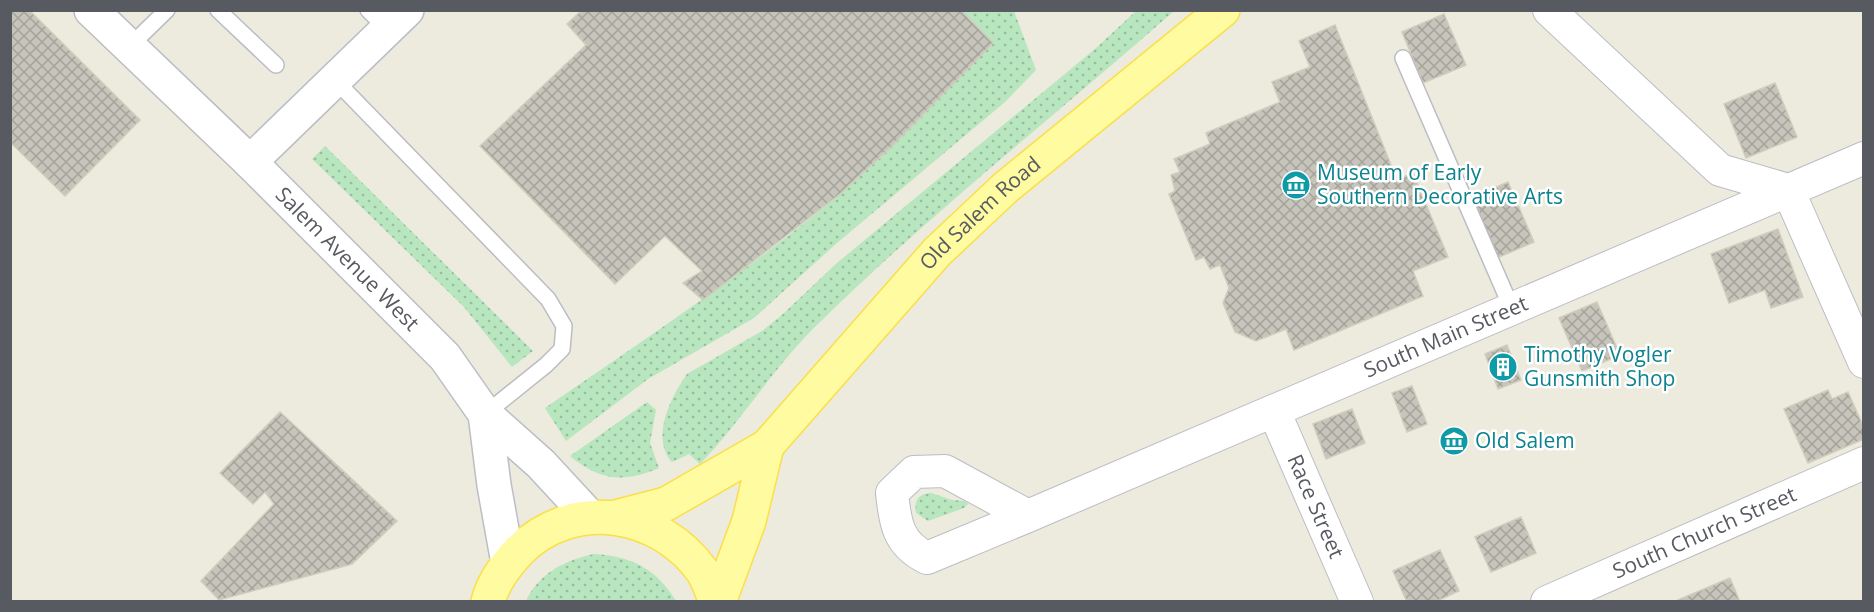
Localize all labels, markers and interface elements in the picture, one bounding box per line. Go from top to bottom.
street label: Old Salem Road [913,150,1046,275]
place label: Museum of Early Southern Decorative Arts [1317,158,1563,210]
museum icon: Museum of Early Southern Decorative Arts [1280,169,1312,201]
street label: Salem Avenue West [270,181,426,336]
street label: South Main Street [1359,289,1532,384]
place label: Timothy Vogler Gunsmith Shop [1524,340,1675,392]
building icon: Timothy Vogler Gunsmith Shop [1487,351,1519,383]
museum icon: Old Salem [1438,425,1470,457]
place label: Old Salem [1475,426,1575,454]
street label: Race Street [1281,450,1351,562]
street label: South Church Street [1608,480,1800,585]

